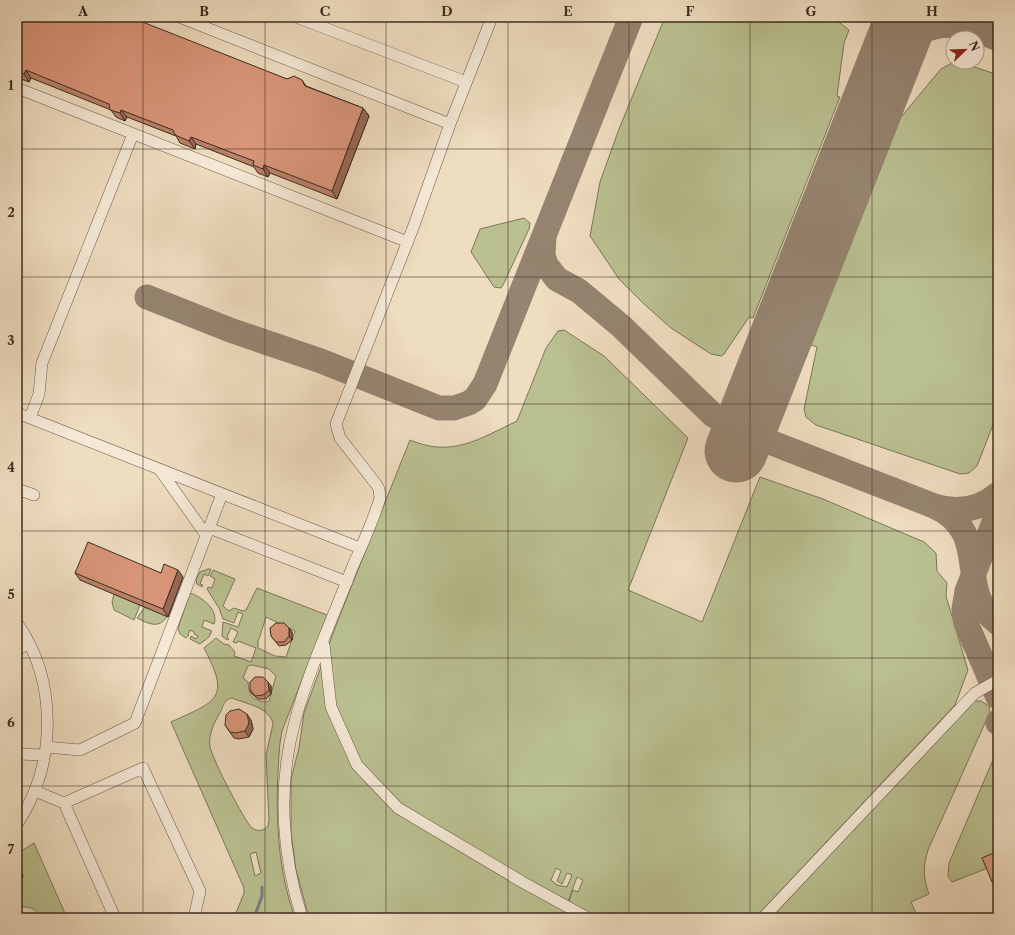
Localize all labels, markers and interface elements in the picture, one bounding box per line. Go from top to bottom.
text: A [77,3,89,19]
text: B [199,3,209,19]
text: C [320,3,330,19]
text: D [441,3,453,19]
text: E [563,3,573,19]
text: F [686,3,695,19]
text: G [805,3,817,19]
text: H [926,3,938,19]
north arrow [945,30,985,70]
text: N [966,39,983,54]
text: 1 [8,77,14,93]
text: 2 [7,204,15,220]
text: 3 [7,332,15,348]
text: 4 [7,459,15,475]
text: 5 [7,586,15,602]
text: 6 [7,714,15,730]
text: 7 [8,841,15,857]

